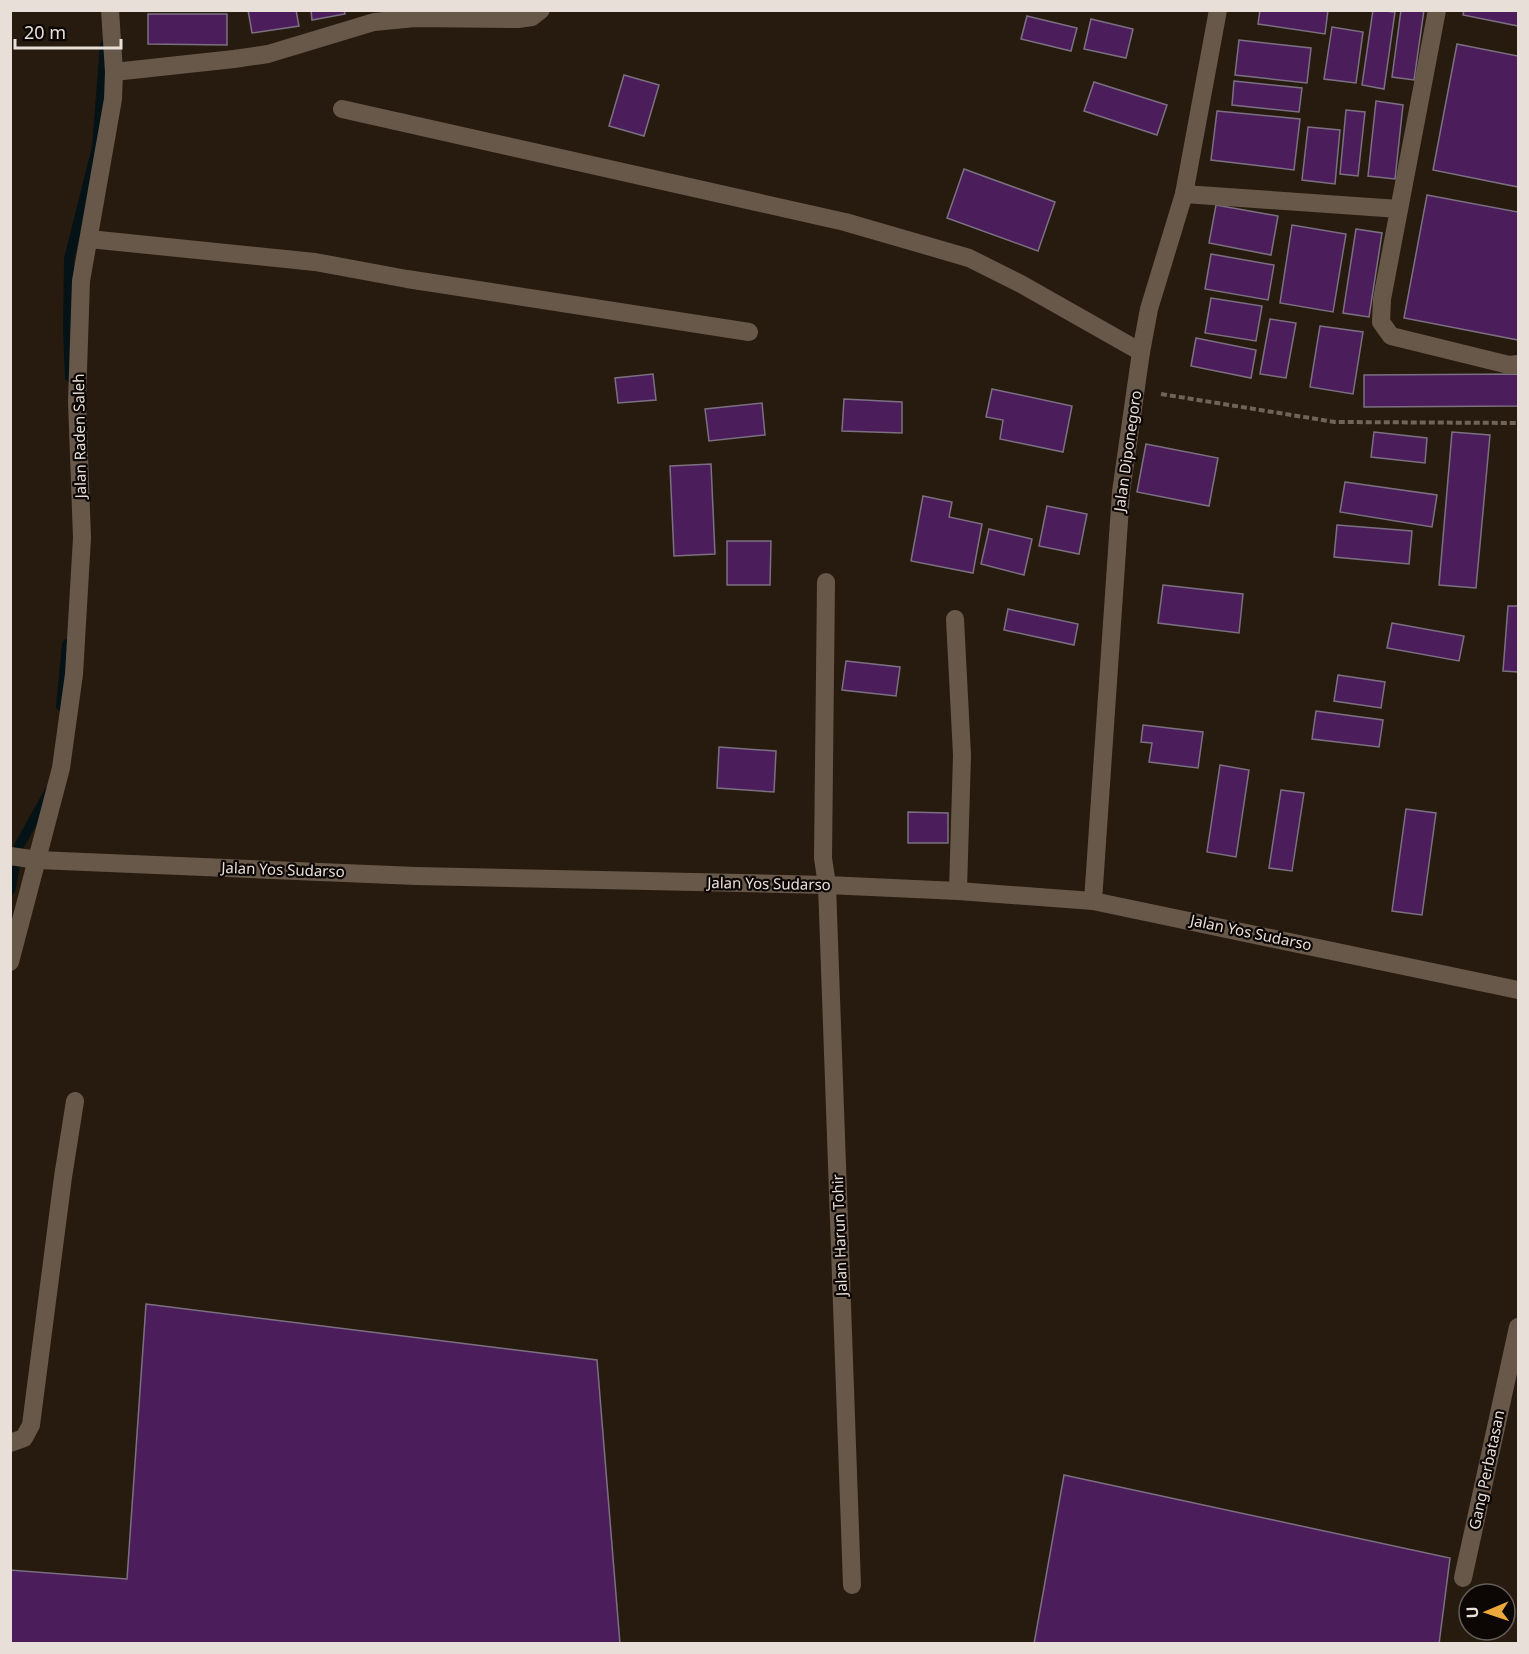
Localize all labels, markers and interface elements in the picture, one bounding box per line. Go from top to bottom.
scale bar [15,12,122,50]
text: 20 m [24,20,66,44]
street label: Jalan Raden Saleh [68,373,90,501]
street label: Jalan Diponegoro [1108,389,1145,515]
street label: Jalan Yos Sudarso [219,857,345,881]
street label: Jalan Yos Sudarso [705,872,831,894]
street label: Jalan Yos Sudarso [1187,909,1314,955]
street label: Jalan Harun Tohir [827,1174,851,1298]
street label: Gang Perbatasan [1464,1408,1508,1531]
north arrow [1457,1582,1517,1642]
text: U [1461,1606,1483,1619]

